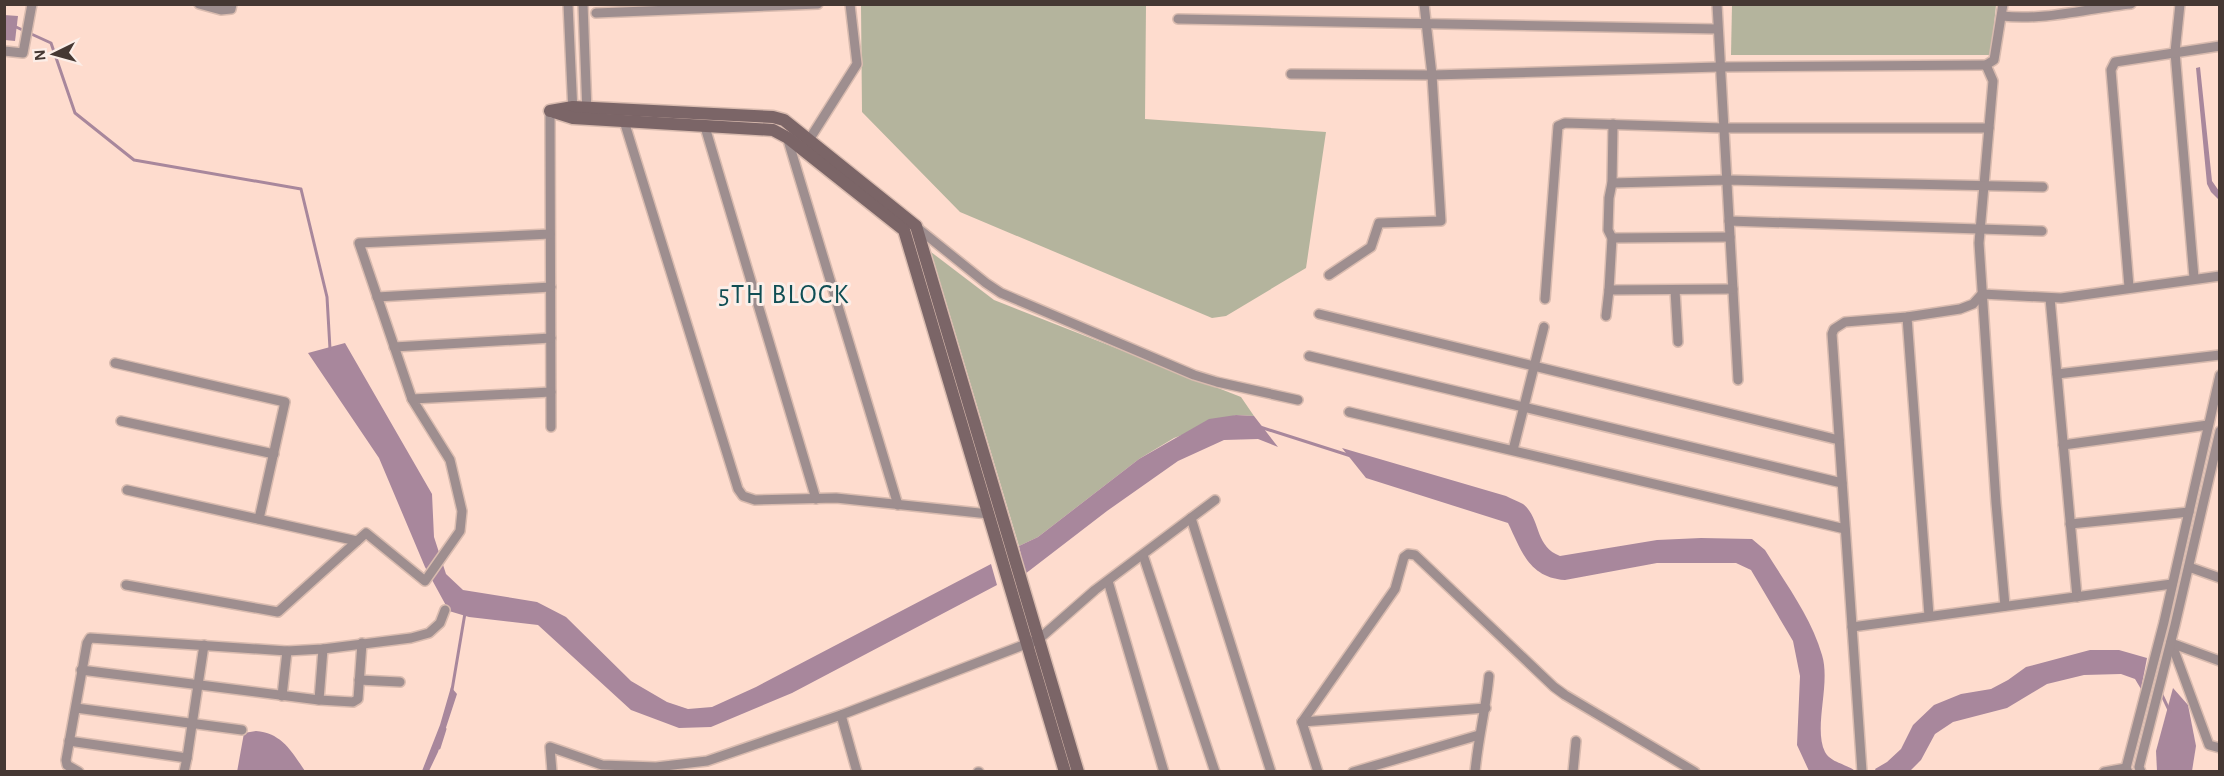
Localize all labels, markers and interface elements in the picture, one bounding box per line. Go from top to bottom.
north arrow [24,24,84,84]
text: N [32,49,49,61]
district label: 5TH BLOCK [718,281,850,308]

